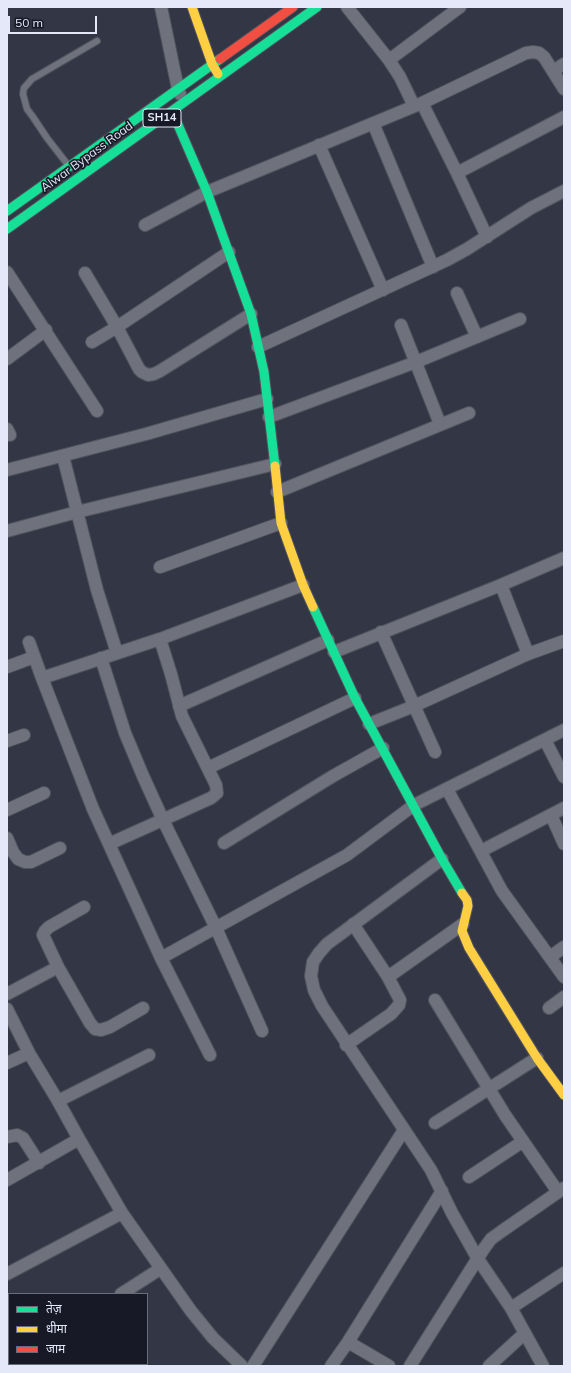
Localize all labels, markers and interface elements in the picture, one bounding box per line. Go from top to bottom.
scale bar [10,8,99,34]
text: 50 m [15,15,43,30]
road number: SH14 [143,109,181,127]
street label: Alwar Bypass Road [38,119,136,195]
legend [8,1293,148,1365]
text: तेज़ [46,1301,62,1316]
text: धीमा [46,1321,67,1336]
text: जाम [46,1341,65,1356]

